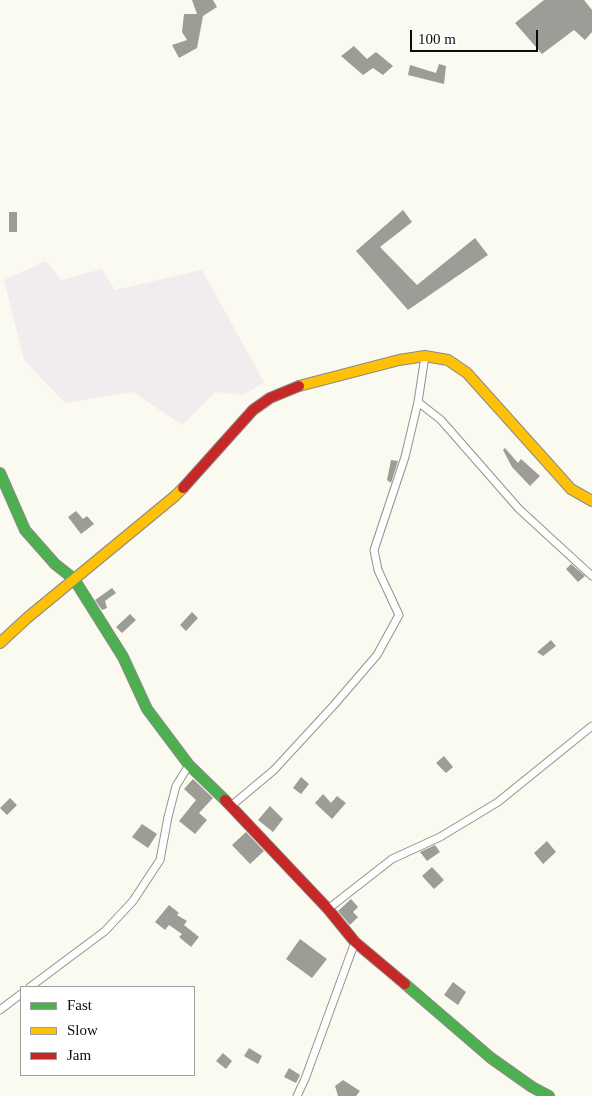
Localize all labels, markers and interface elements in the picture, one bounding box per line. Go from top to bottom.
scale bar [412,20,540,52]
text: 100 m [418,31,456,47]
legend [20,986,195,1076]
text: Fast [67,997,92,1013]
text: Slow [67,1022,98,1038]
text: Jam [67,1047,91,1063]

